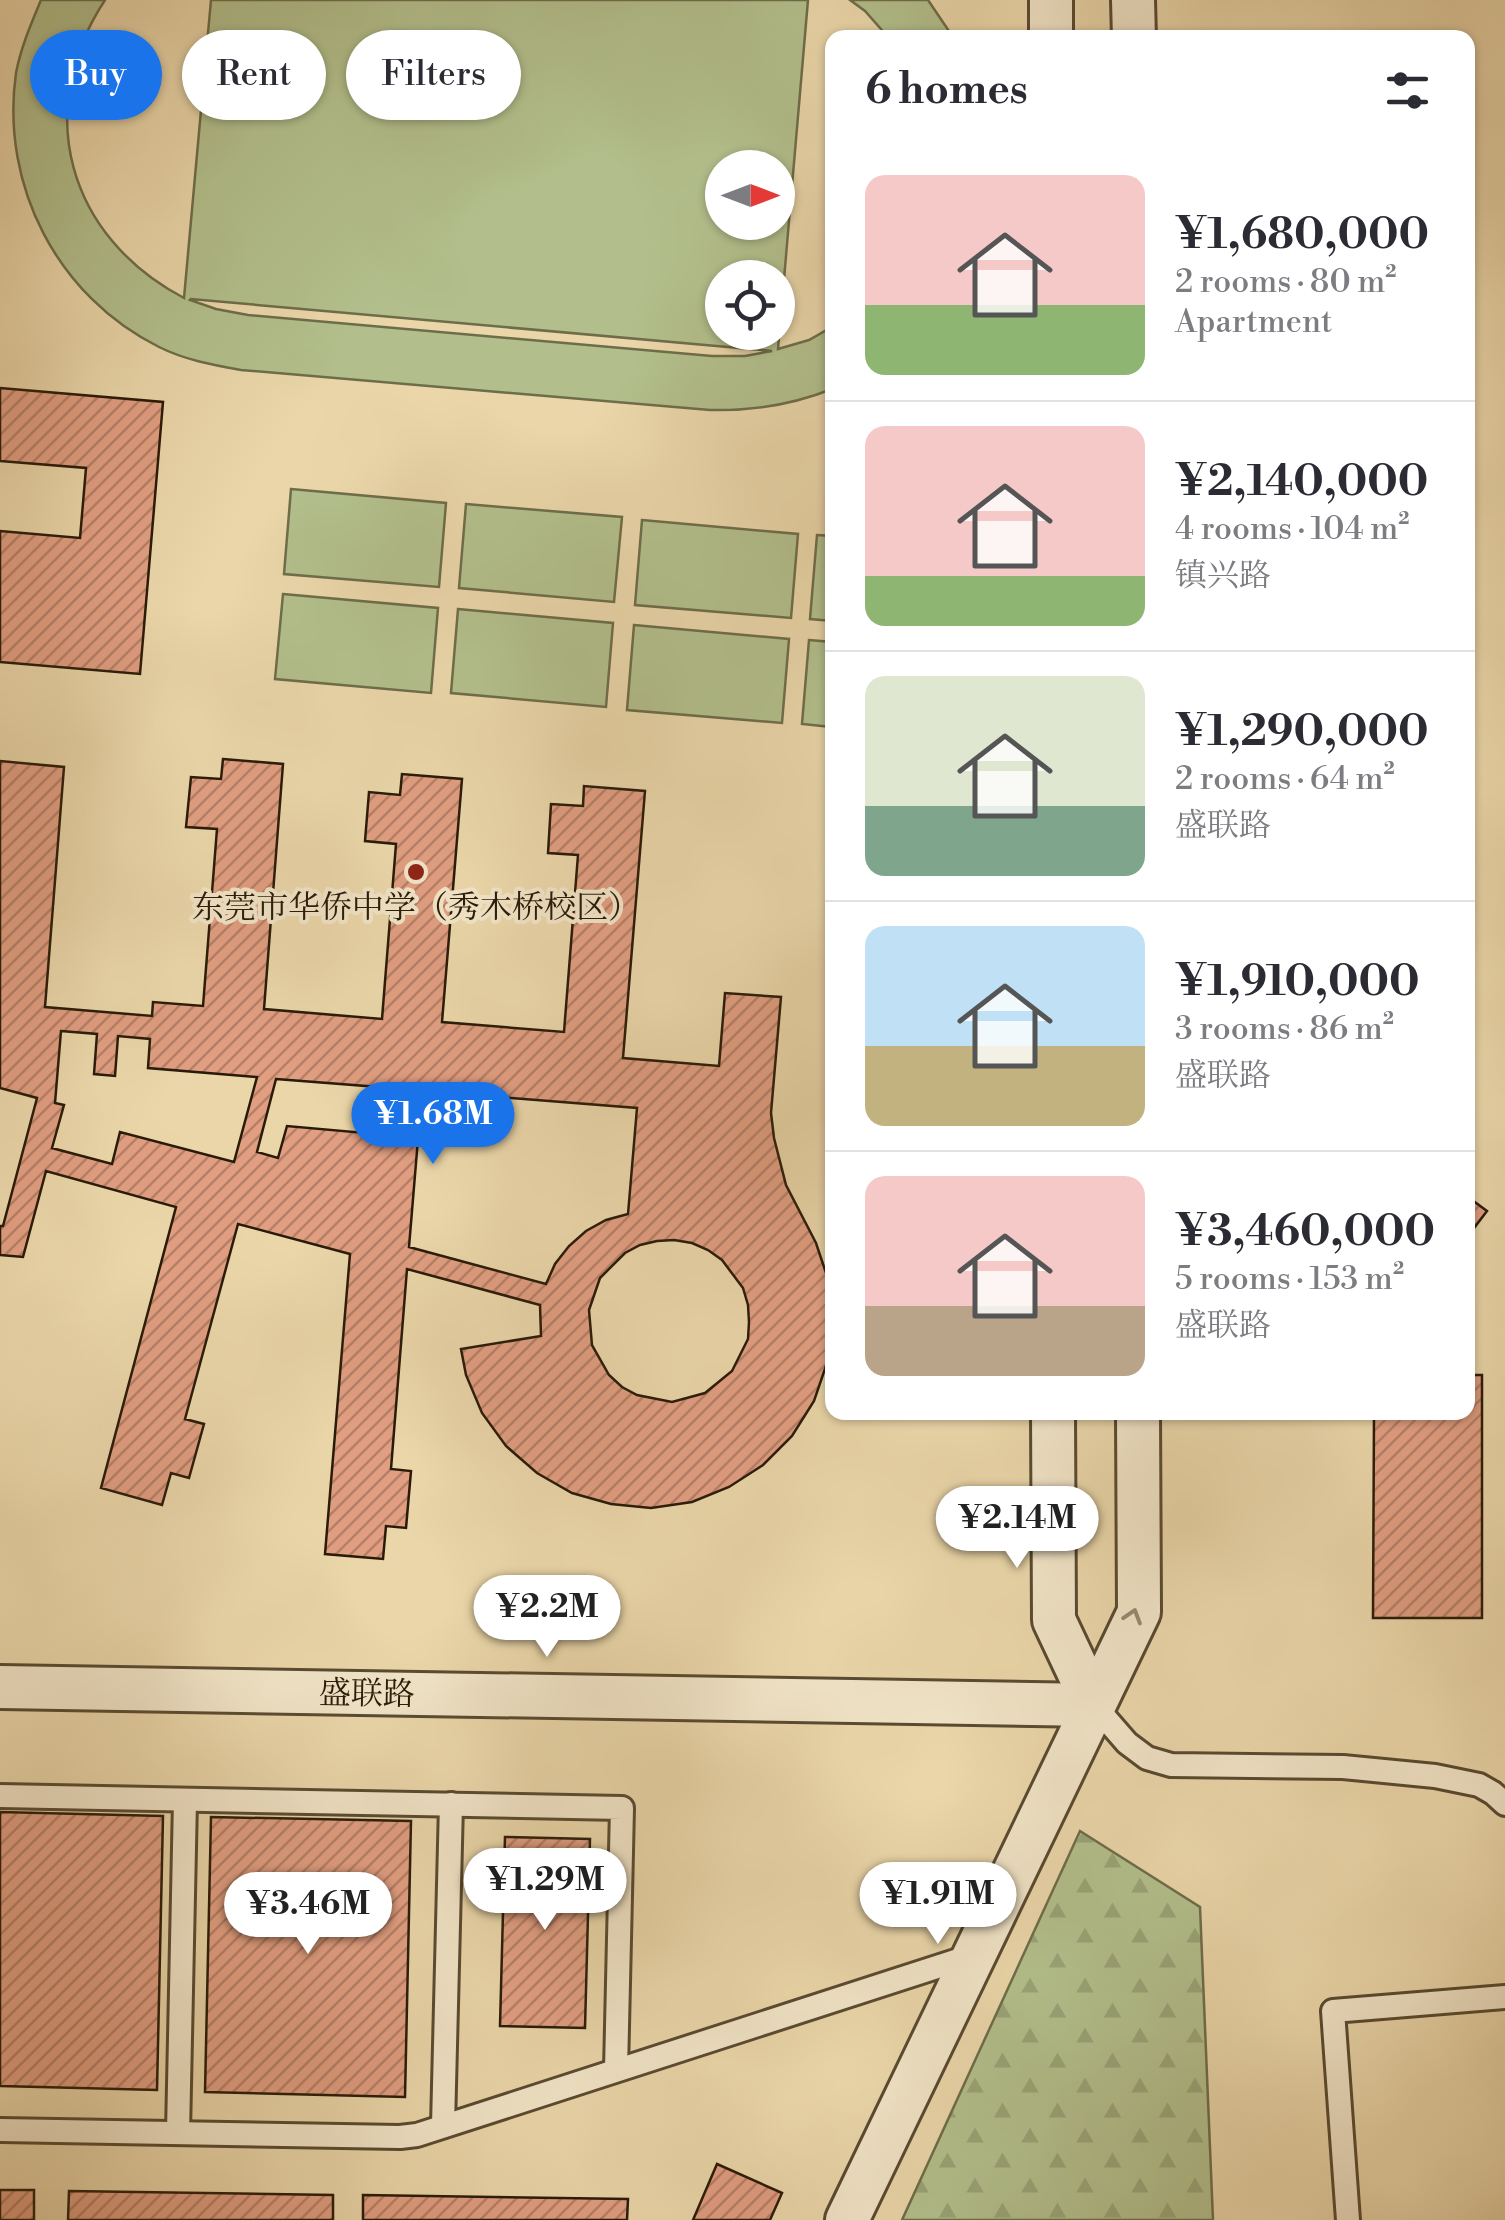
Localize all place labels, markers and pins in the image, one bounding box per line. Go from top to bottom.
marker: 东莞市华侨中学（秀木桥校区） [405,861,427,883]
place label: 东莞市华侨中学（秀木桥校区） [192,888,640,928]
pin: ¥1.68M [352,1082,514,1167]
pin: ¥2.14M [936,1486,1098,1571]
pin: ¥2.2M [477,1575,617,1660]
pin: ¥1.29M [464,1848,626,1933]
pin: ¥1.91M [857,1862,1019,1947]
pin: ¥3.46M [227,1872,389,1957]

